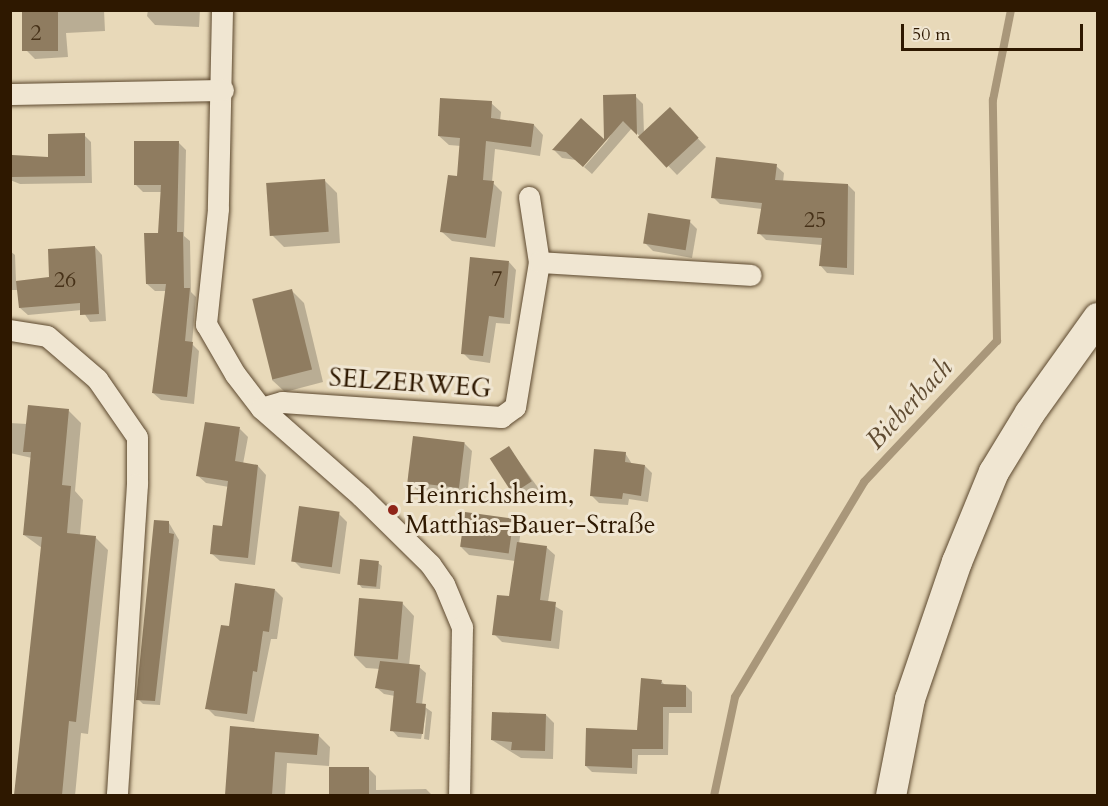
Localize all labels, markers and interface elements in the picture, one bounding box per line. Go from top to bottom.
scale bar [904,12,1086,50]
house number: 2 [30,21,42,47]
text: 50 m [912,22,951,47]
house number: 25 [804,208,826,234]
house number: 7 [491,267,503,293]
house number: 26 [54,268,76,294]
water label: Bieberbach [859,352,959,456]
street label: SELZERWEG [328,362,492,404]
place label: Heinrichsheim, Matthias-Bauer-Straße [405,479,656,540]
marker: Heinrichsheim, Matthias-Bauer-Straße [386,503,400,517]

